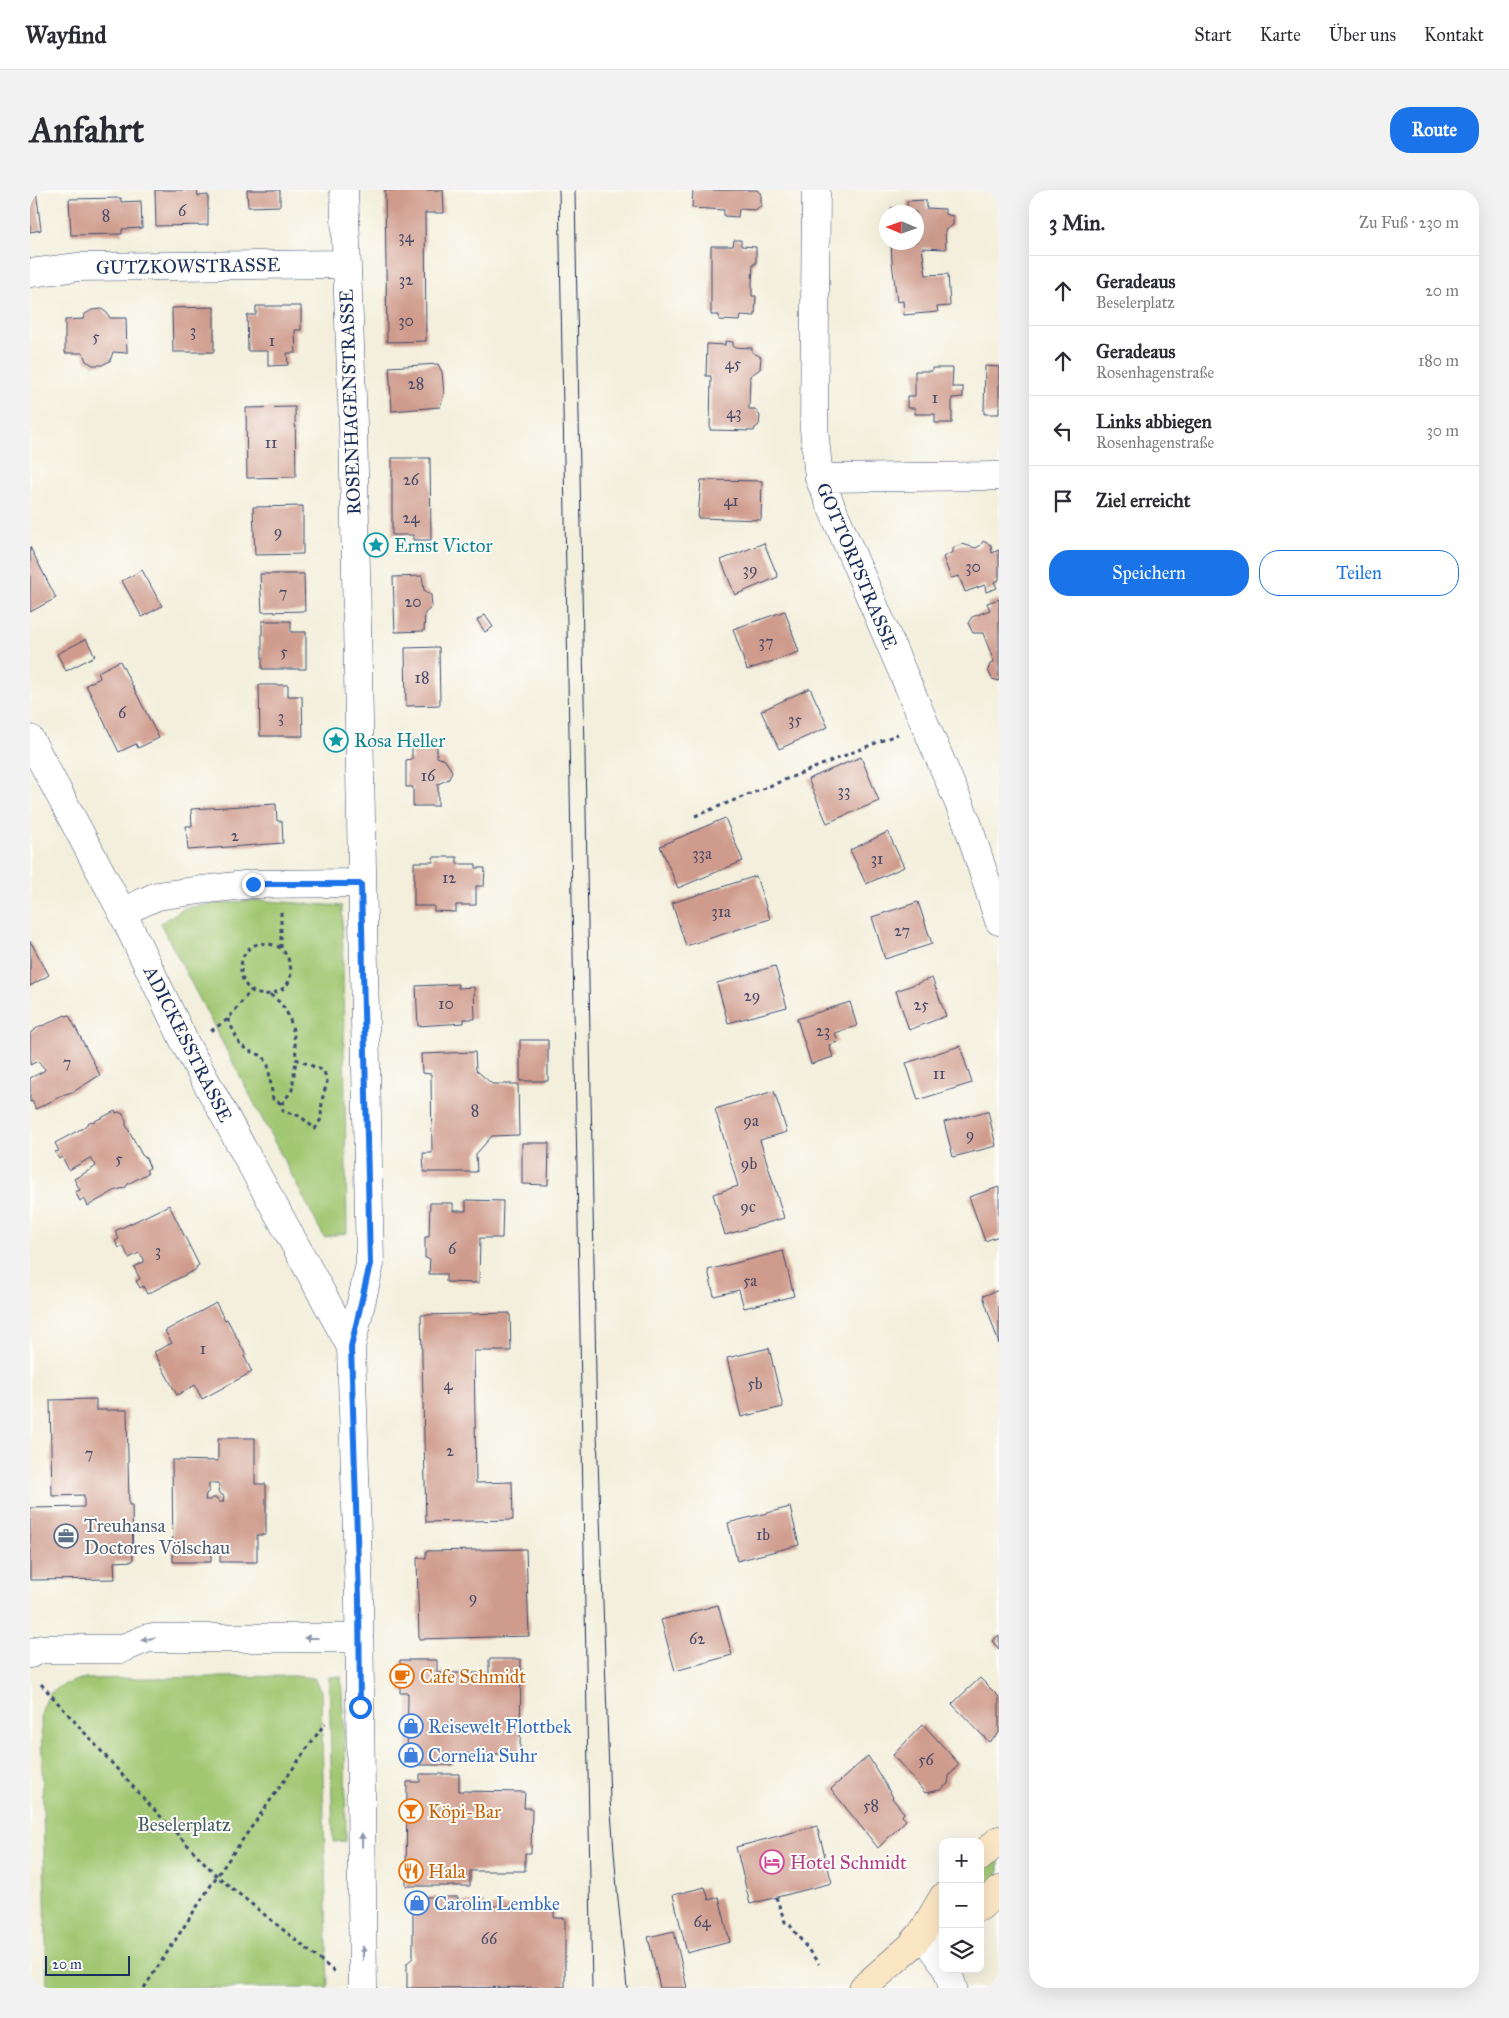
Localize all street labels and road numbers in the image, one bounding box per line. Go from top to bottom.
street label: GUTZKOWSTRASSE [96,253,281,279]
street label: ROSENHAGENSTRASSE [335,288,365,515]
street label: GOTTORPSTRASSE [811,479,903,653]
street label: ADICKESSTRASSE [138,961,237,1126]

